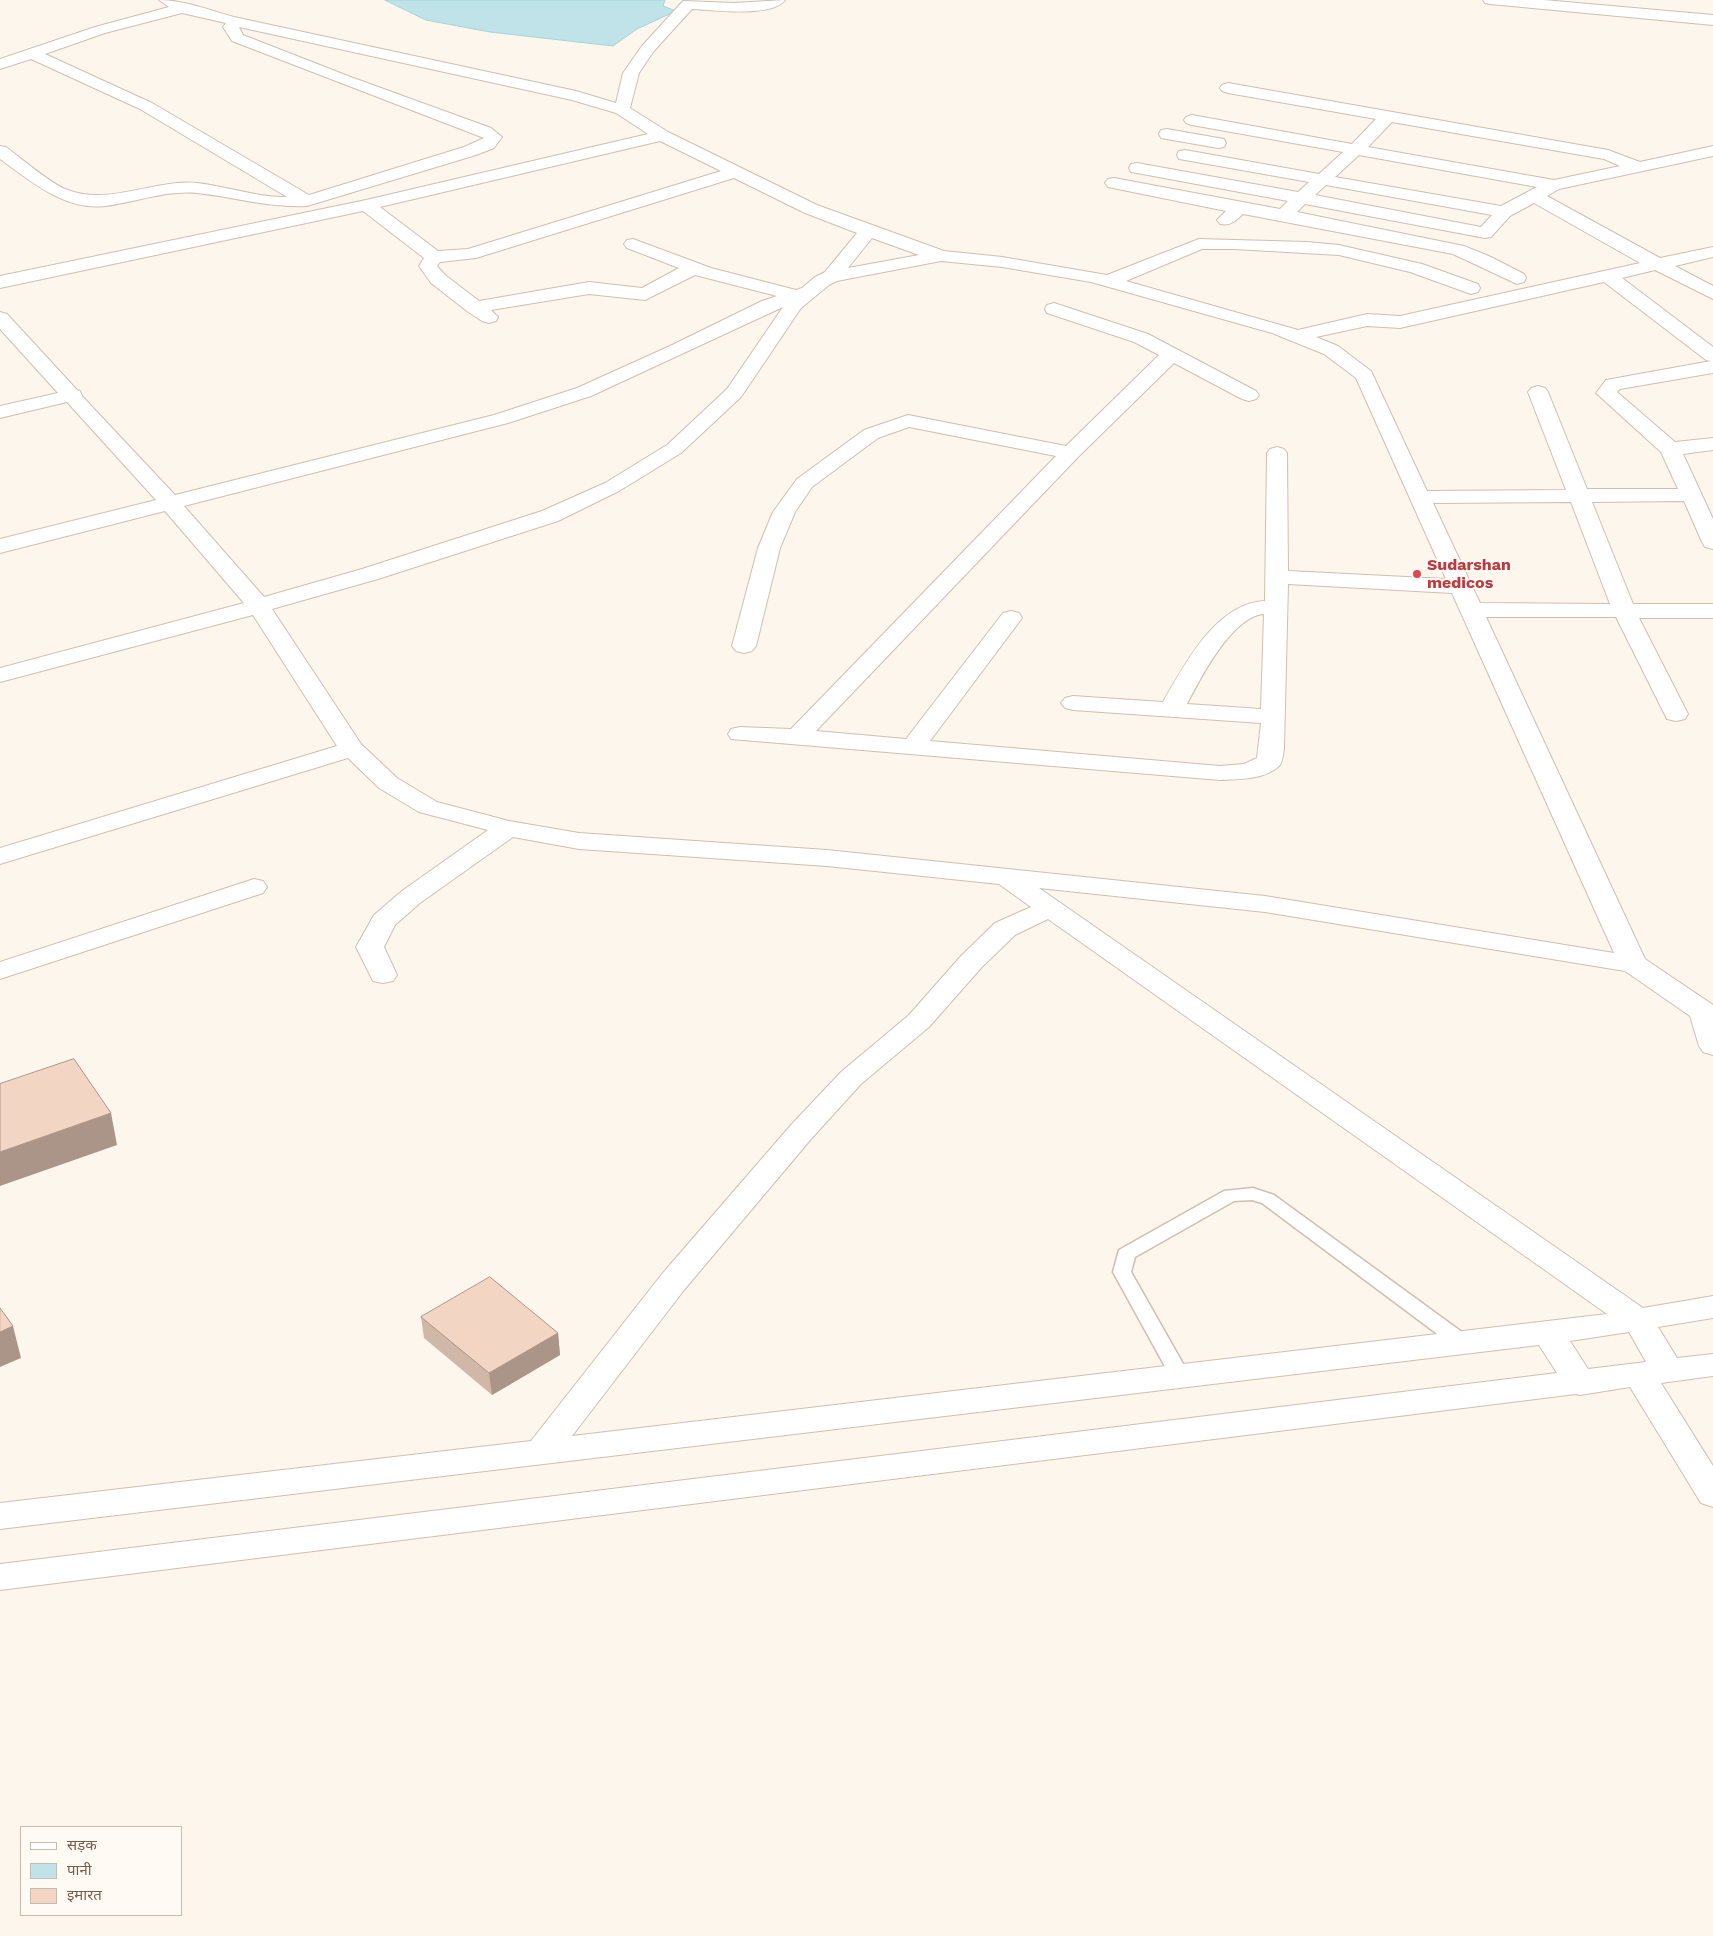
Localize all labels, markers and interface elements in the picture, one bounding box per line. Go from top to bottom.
place label: Sudarshan medicos [1427,555,1511,593]
marker: Sudarshan medicos [1411,568,1423,580]
legend [20,1826,182,1916]
text: सड़क [67,1836,97,1854]
text: पानी [67,1861,92,1879]
text: इमारत [67,1886,102,1904]

